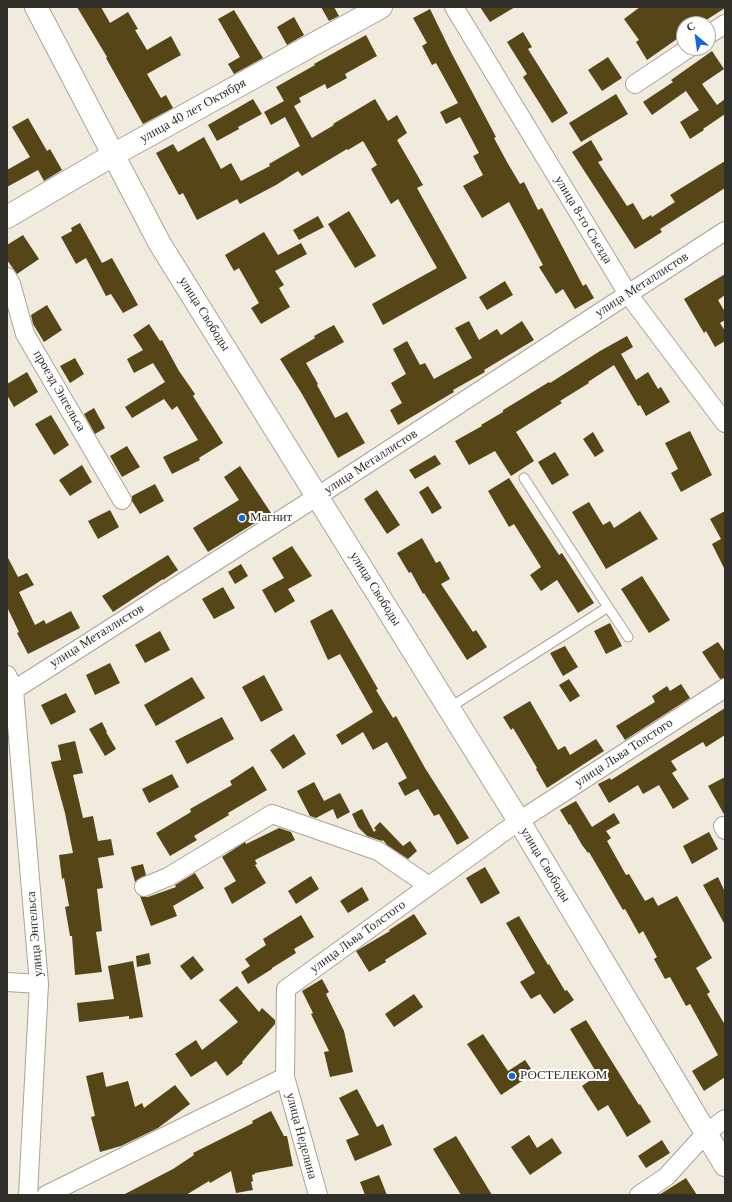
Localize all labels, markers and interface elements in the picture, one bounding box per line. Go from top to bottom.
north arrow [676,16,716,56]
text: С [684,19,697,34]
street label: улица 40 лет Октября [137,75,249,147]
street label: улица 8-го Съезда [551,173,615,267]
street label: улица Металлистов [592,249,692,321]
street label: улица Свободы [175,274,233,354]
street label: проезд Энгельса [29,348,89,434]
street label: улица Металлистов [321,426,421,498]
place label: Магнит [250,510,292,526]
marker: Магнит [237,513,247,523]
street label: улица Свободы [346,549,404,629]
street label: улица Металлистов [47,601,147,671]
street label: улица Льва Толстого [572,715,676,791]
street label: улица Свободы [517,825,573,905]
street label: улица Энгельса [23,891,47,977]
street label: улица Льва Толстого [307,897,409,977]
place label: РОСТЕЛЕКОМ [520,1068,607,1084]
marker: РОСТЕЛЕКОМ [507,1071,517,1081]
street label: улица Неделина [282,1091,320,1181]

